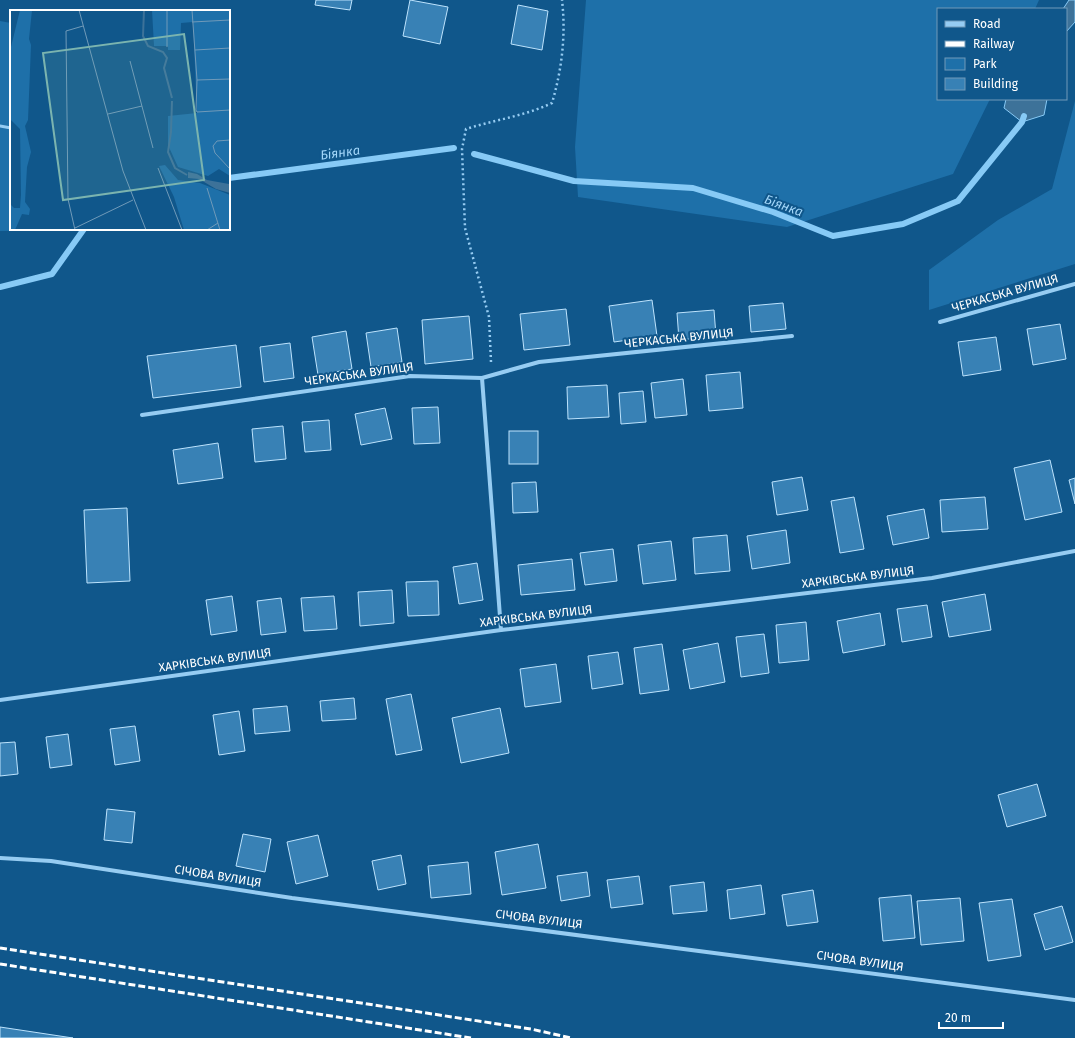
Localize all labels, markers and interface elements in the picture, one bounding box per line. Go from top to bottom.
legend [937,8,1067,100]
inset map [10,10,230,230]
text: Road [973,17,1001,31]
text: Railway [973,37,1014,51]
text: Park [973,57,997,71]
text: Building [973,77,1019,91]
water label: Біянка [319,142,361,163]
water label: Біянка [762,192,805,219]
street label: ЧЕРКАСЬКА ВУЛИЦЯ [950,271,1060,315]
street label: ЧЕРКАСЬКА ВУЛИЦЯ [624,325,734,351]
street label: ЧЕРКАСЬКА ВУЛИЦЯ [304,359,414,389]
street label: ХАРКІВСЬКА ВУЛИЦЯ [801,563,915,591]
street label: ХАРКІВСЬКА ВУЛИЦЯ [479,602,593,630]
street label: ХАРКІВСЬКА ВУЛИЦЯ [158,645,272,675]
street label: СІЧОВА ВУЛИЦЯ [174,862,262,890]
street label: СІЧОВА ВУЛИЦЯ [495,907,583,931]
street label: СІЧОВА ВУЛИЦЯ [816,948,904,974]
scale bar [939,1004,1003,1030]
text: 20 m [945,1011,971,1025]

